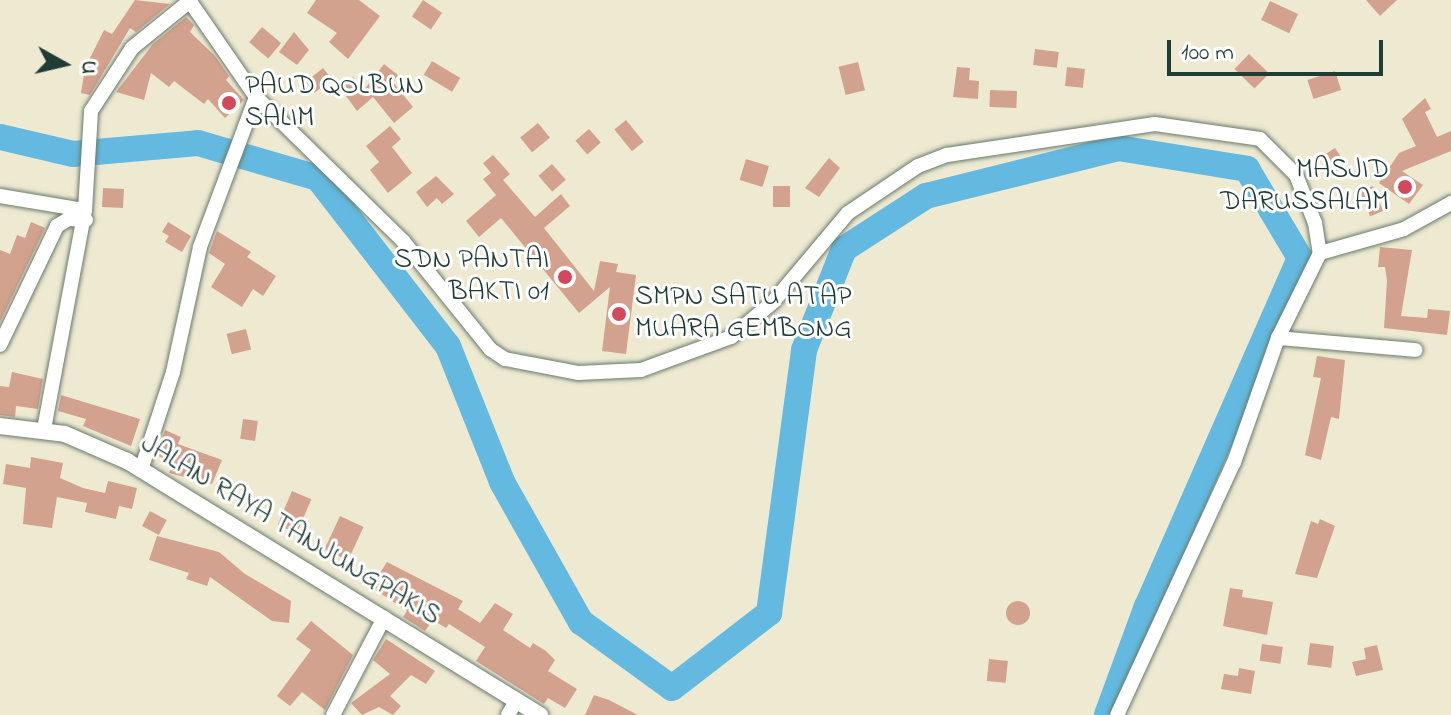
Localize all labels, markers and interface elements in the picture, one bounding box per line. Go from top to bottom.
north arrow [24,24,104,104]
scale bar [1171,24,1387,74]
text: 100 m [1181,36,1234,71]
text: U [71,58,105,76]
place label: PAUD QOLBUN SALIM [245,70,424,136]
marker: PAUD QOLBUN SALIM [220,94,238,112]
place label: MASJID DARUSSALAM [1220,154,1389,220]
marker: MASJID DARUSSALAM [1396,178,1414,196]
place label: SDN PANTAI BAKTI 01 [394,244,549,310]
marker: SDN PANTAI BAKTI 01 [556,268,574,286]
place label: SMPN SATU ATAP MUARA GEMBONG [635,281,852,347]
marker: SMPN SATU ATAP MUARA GEMBONG [610,305,628,323]
street label: JALAN RAYA TANJUNGPAKIS [134,428,446,634]

